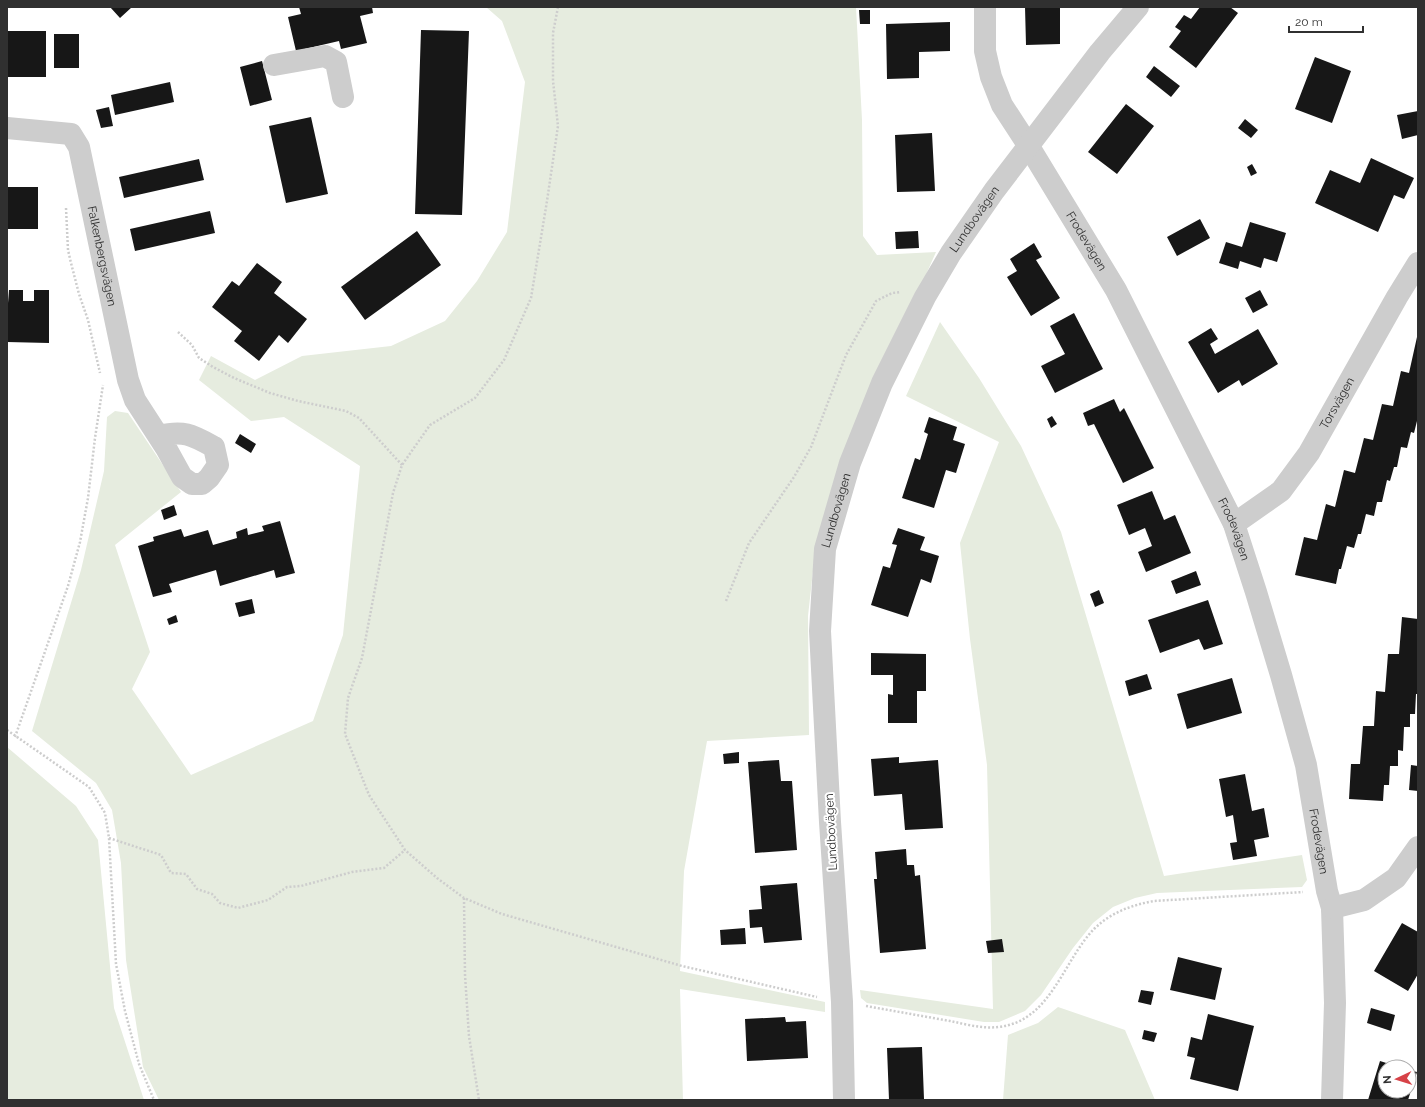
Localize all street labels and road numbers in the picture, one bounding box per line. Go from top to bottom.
street label: Lundbovägen [947,183,1002,255]
street label: Falkenbergsvägen [85,205,119,307]
street label: Frodevägen [1063,209,1110,273]
street label: Torsvägen [1317,375,1357,431]
street label: Lundbovägen [819,471,854,549]
street label: Frodevägen [1215,496,1252,562]
street label: Lundbovägen [822,793,840,871]
street label: Frodevägen [1306,807,1331,875]

